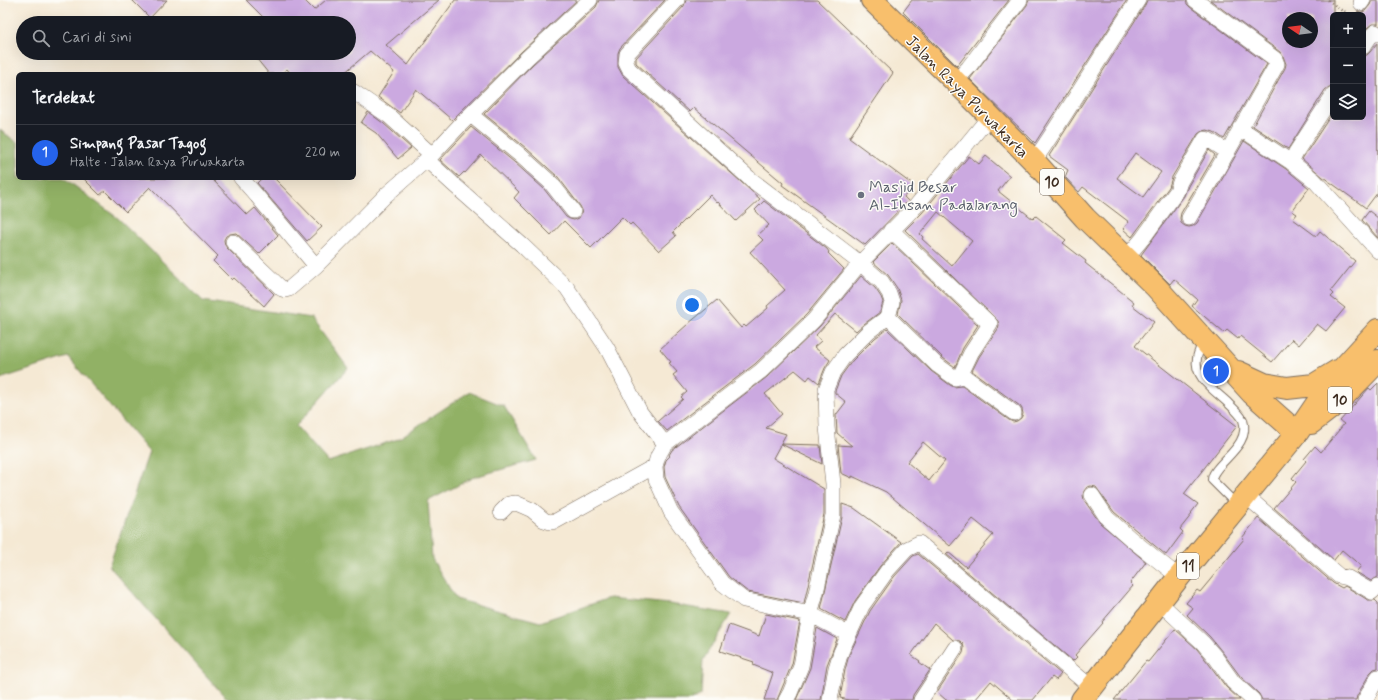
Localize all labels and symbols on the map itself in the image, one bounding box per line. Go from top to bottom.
north arrow [1282,12,1318,48]
street label: Jalan Raya Purwakarta [901,31,1033,163]
road number: 10 [1040,169,1064,195]
place label: Masjid Besar Al-Ihsan Padalarang [869,177,1018,217]
marker: Masjid Besar Al-Ihsan Padalarang [856,190,866,200]
your location [682,295,702,315]
pin: 1 [1203,356,1229,386]
road number: 10 [1328,387,1352,413]
road number: 11 [1177,553,1199,579]

